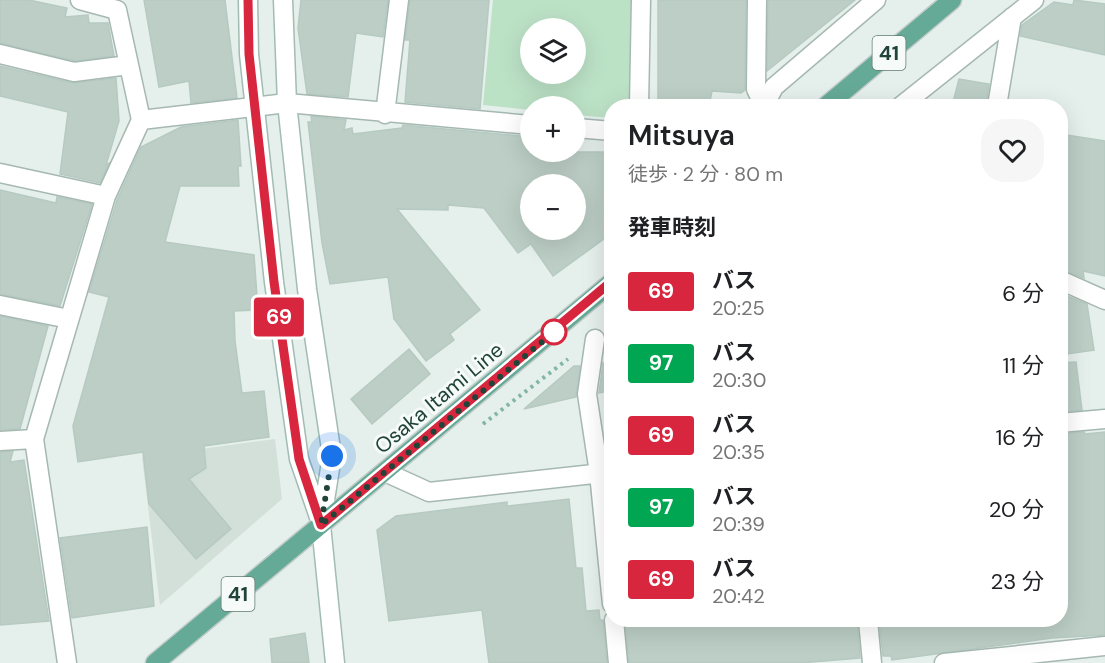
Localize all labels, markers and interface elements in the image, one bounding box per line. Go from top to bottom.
map controls [520,18,586,240]
button: layers [520,18,586,84]
road number: 41 [872,36,906,70]
button: + [520,96,586,162]
text: Mitsuya [628,117,735,154]
button: heart [981,119,1044,182]
text: 徒歩 · 2 分 · 80 m [628,161,783,187]
button: − [520,174,586,240]
text: 発車時刻 [628,213,716,242]
text: バス [712,266,756,295]
text: 69 [648,277,674,305]
text: 6 分 [1002,279,1044,308]
text: 20:25 [712,295,765,321]
line badge: 69 [252,298,306,336]
text: 69 [266,303,292,331]
unlabelled marker [541,319,567,345]
street label: Osaka Itami Line [369,336,509,460]
text: バス [712,338,756,367]
text: 97 [649,349,673,377]
text: 11 分 [1002,351,1044,380]
text: 20:30 [712,367,767,393]
text: バス [712,410,756,439]
text: 69 [648,421,674,449]
text: 16 分 [995,423,1044,452]
text: 20:35 [712,439,765,465]
your location [317,441,347,471]
text: バス [712,482,756,511]
text: 97 [649,493,673,521]
text: 20 分 [989,495,1044,524]
text: 20:39 [712,511,765,537]
text: バス [712,554,756,583]
text: 69 [648,565,674,593]
text: 23 分 [990,567,1044,596]
road number: 41 [222,577,254,611]
text: 20:42 [712,583,765,609]

